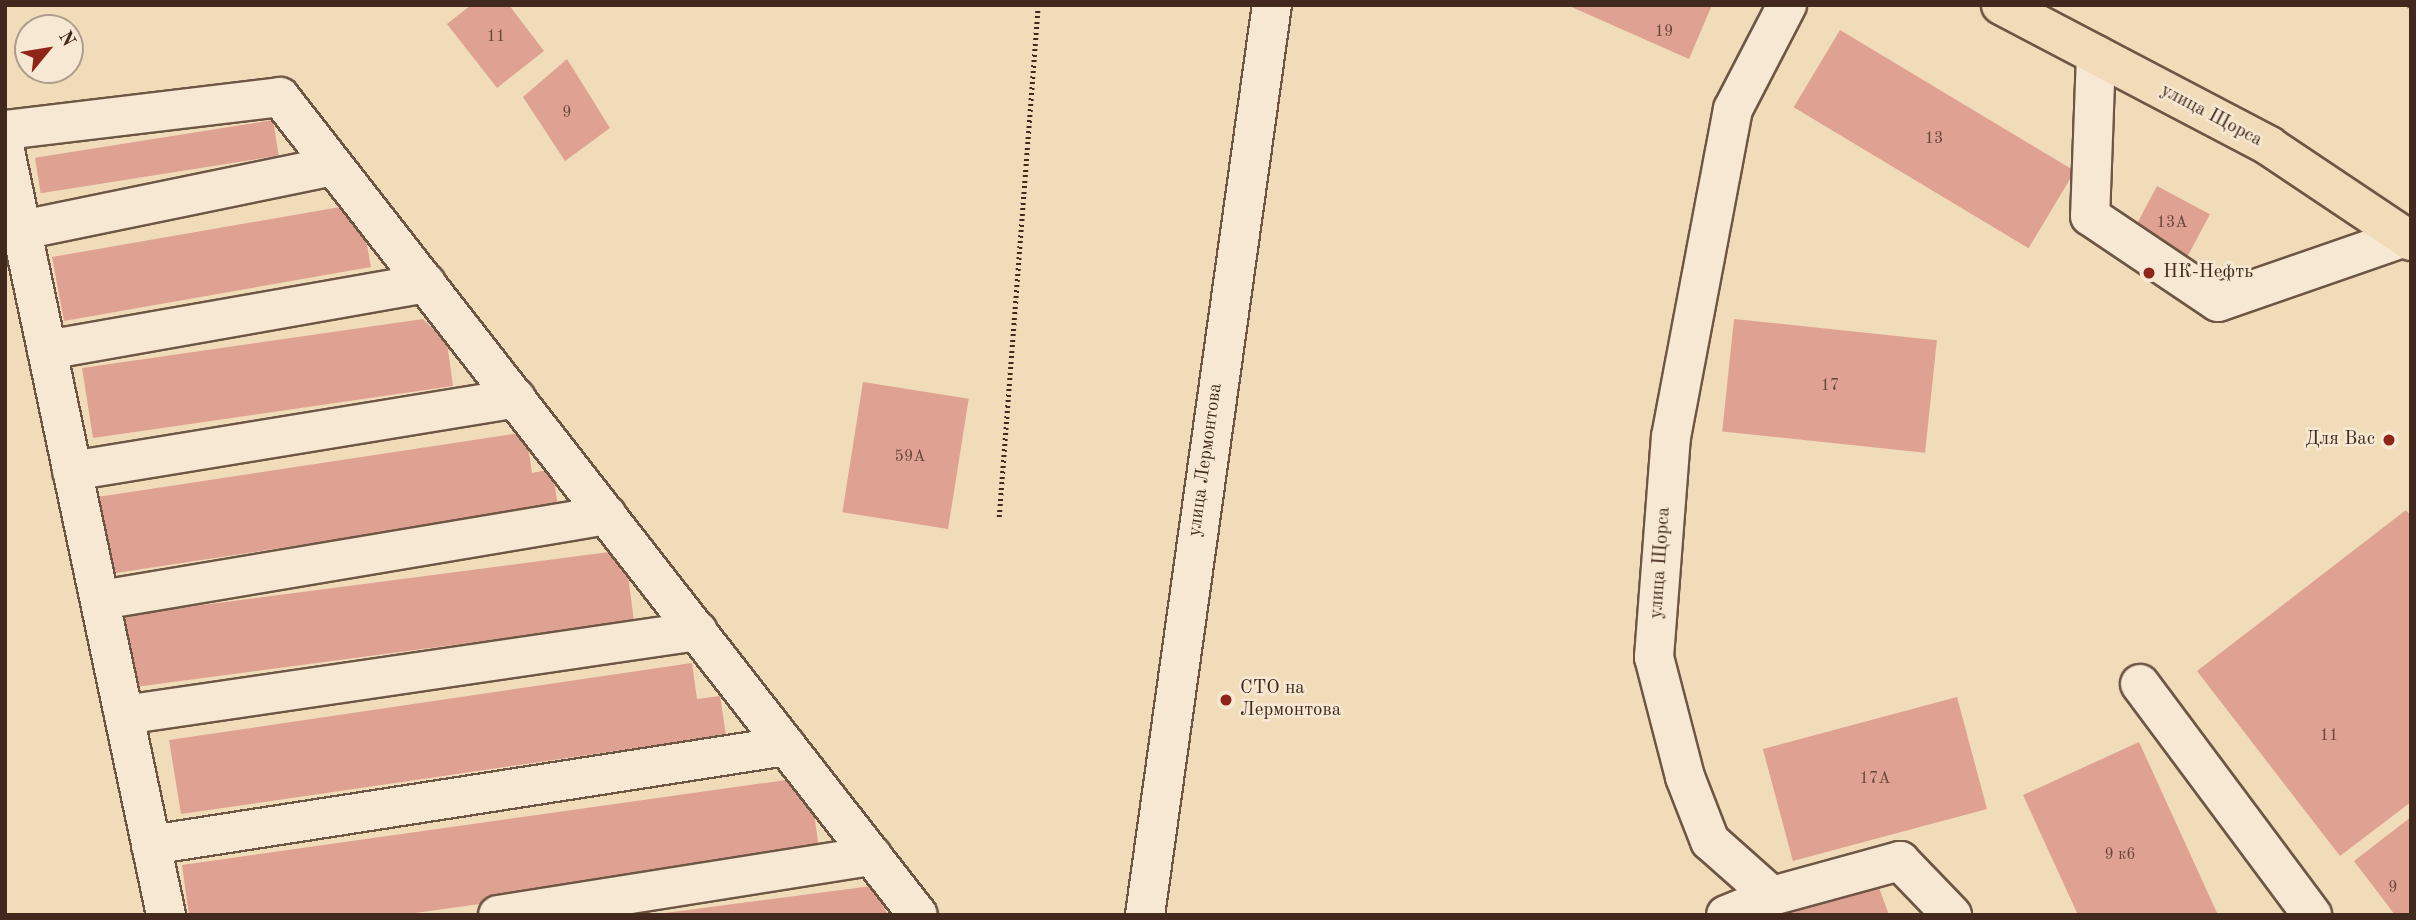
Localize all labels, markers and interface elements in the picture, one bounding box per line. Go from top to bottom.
north arrow [14,14,84,84]
house number: 19 [1655,22,1673,42]
house number: 11 [487,27,505,47]
text: N [54,28,78,50]
street label: улица Щорса [2156,80,2266,152]
house number: 9 [562,103,572,123]
house number: 13 [1925,129,1943,149]
house number: 13А [2157,213,2187,233]
place label: НК-Нефть [2163,262,2253,284]
marker: НК-Нефть [2141,265,2157,281]
house number: 17 [1821,376,1839,396]
street label: улица Лермонтова [1184,382,1228,538]
place label: Для Вас [2305,429,2375,451]
marker: Для Вас [2381,432,2397,448]
house number: 59А [895,447,925,467]
street label: улица Щорса [1646,506,1676,620]
place label: СТО на Лермонтова [1240,678,1341,722]
marker: СТО на Лермонтова [1218,692,1234,708]
house number: 11 [2320,726,2338,746]
house number: 17А [1860,769,1890,789]
house number: 9 к6 [2104,845,2136,865]
house number: 9 [2388,878,2398,898]

